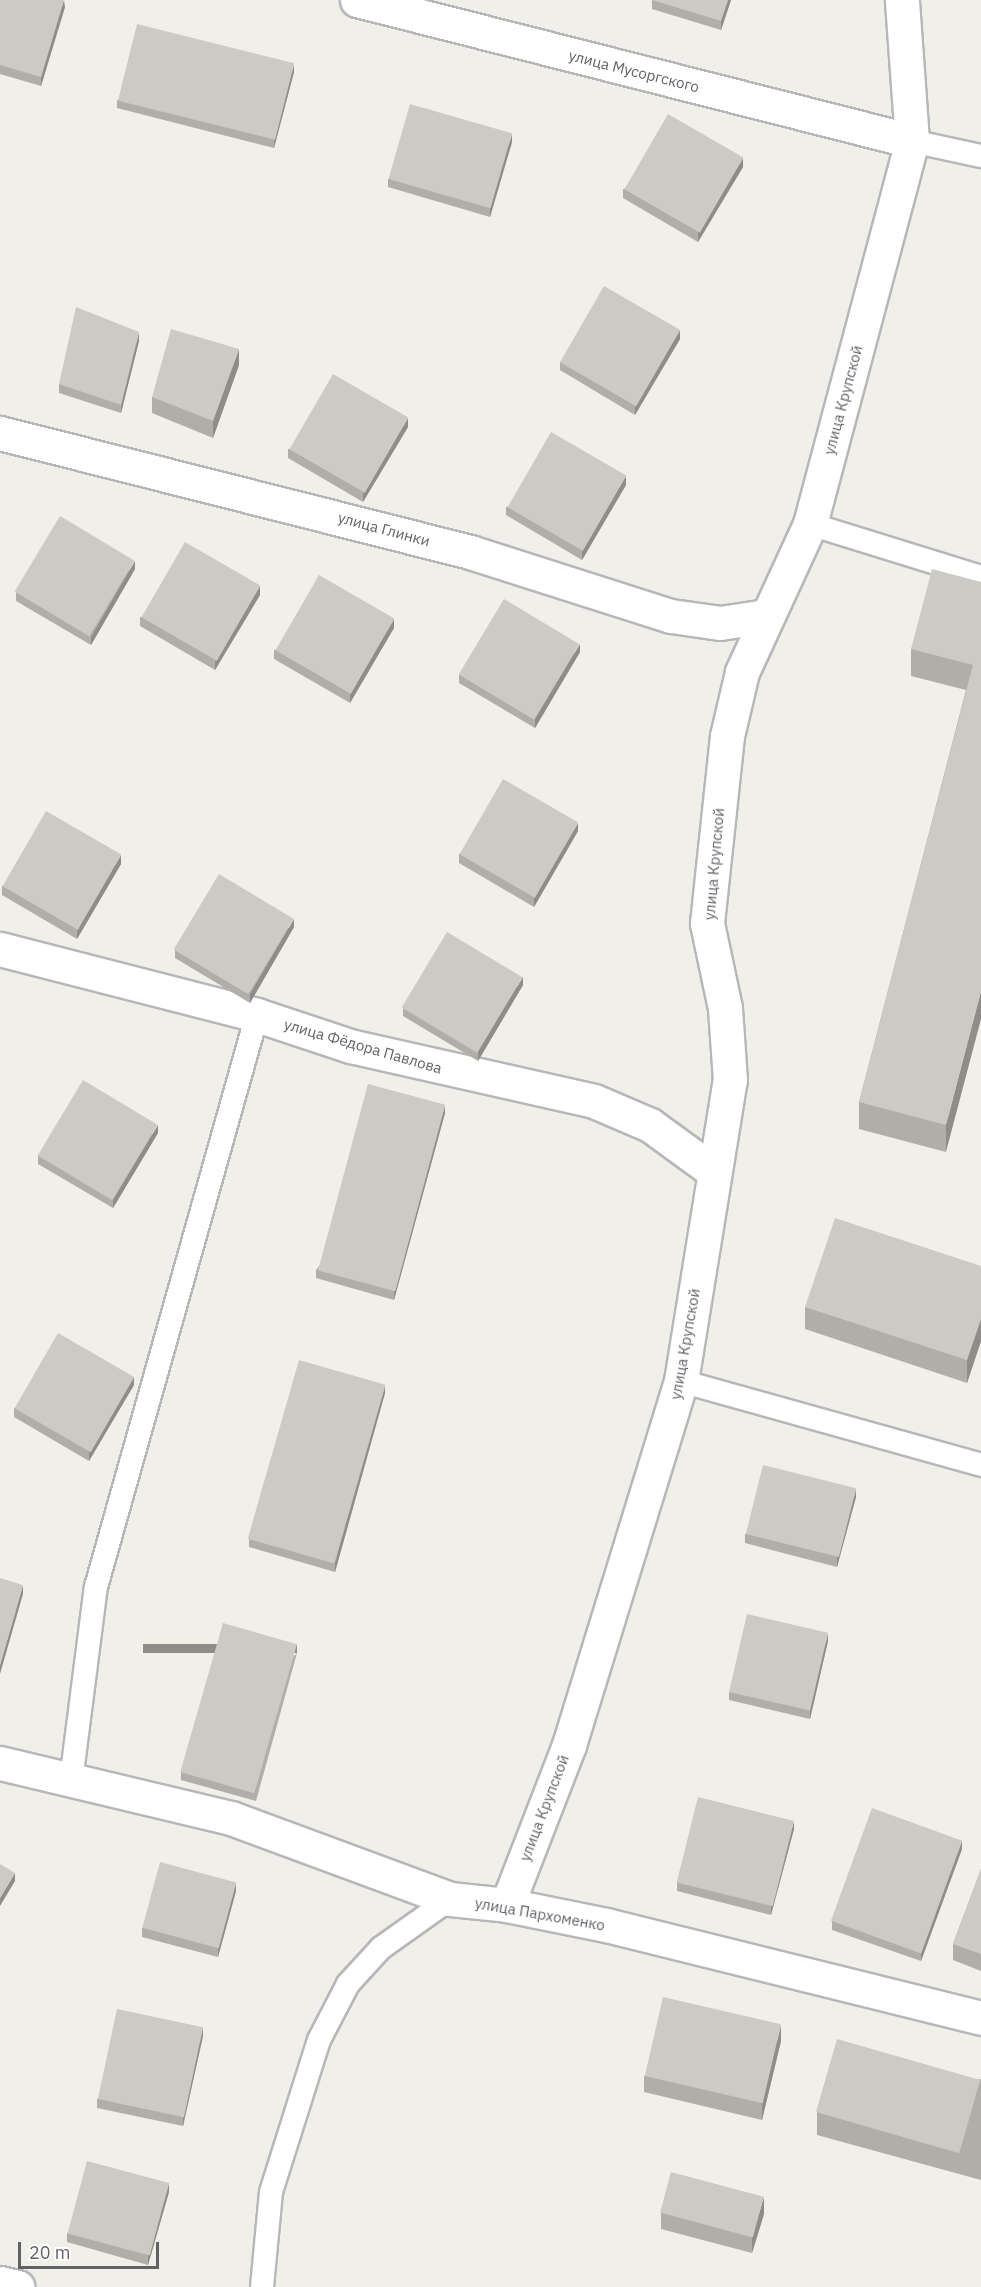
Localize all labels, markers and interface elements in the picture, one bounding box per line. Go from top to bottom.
street label: улица Мусоргского [567,46,701,96]
street label: улица Крупской [820,343,866,457]
street label: улица Глинки [336,508,432,550]
street label: улица Крупской [700,807,728,921]
street label: улица Фёдора Павлова [282,1015,444,1077]
street label: улица Крупской [666,1287,704,1401]
street label: улица Крупской [515,1752,573,1864]
street label: улица Пархоменко [474,1894,606,1934]
scale bar [21,2230,162,2268]
text: 20 m [29,2241,71,2264]

